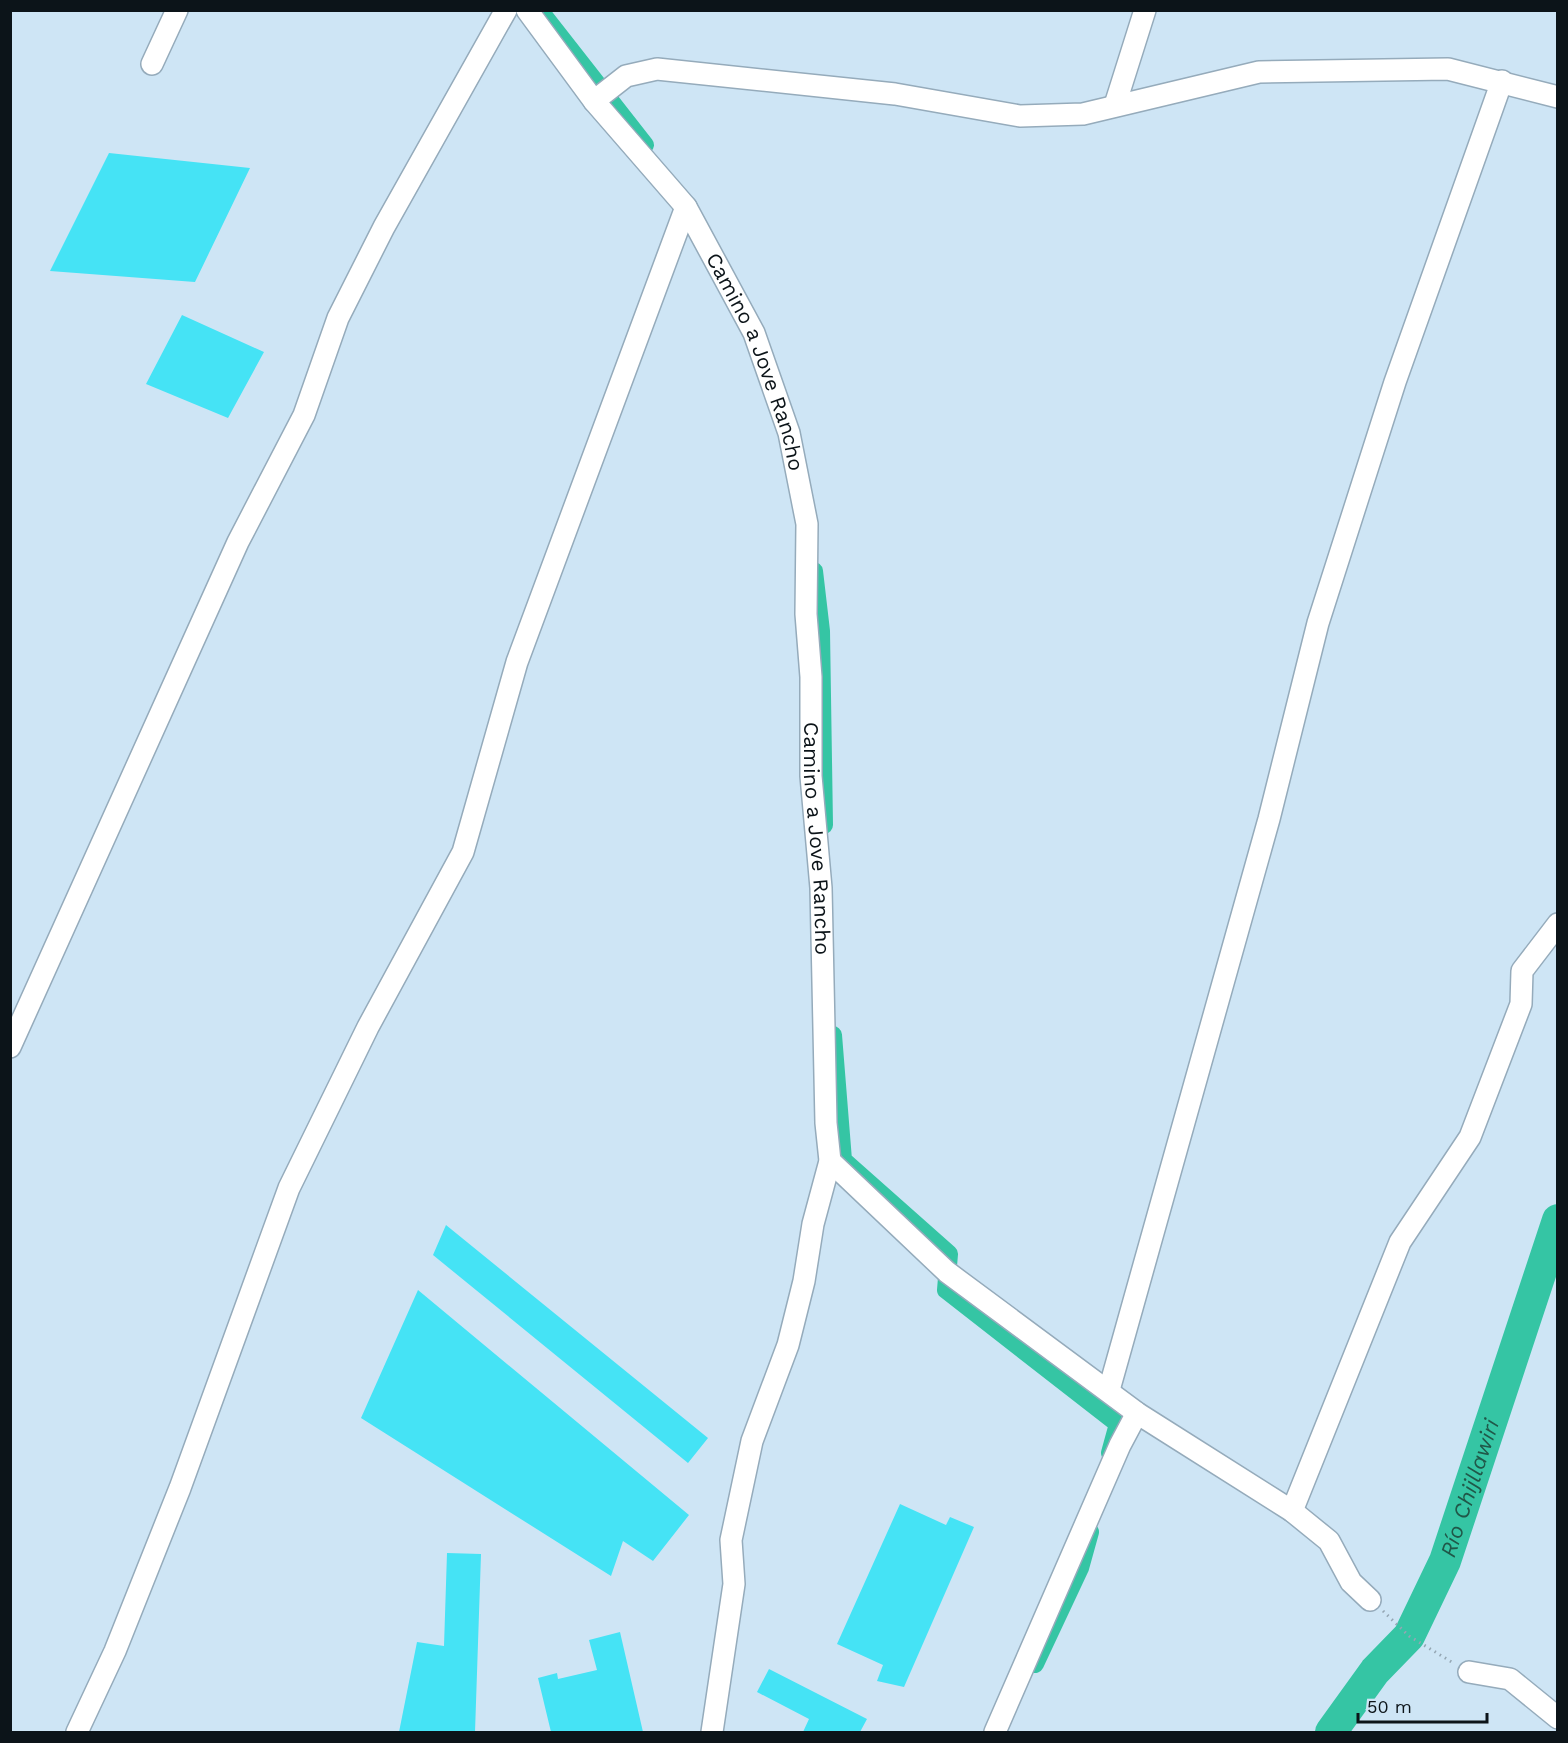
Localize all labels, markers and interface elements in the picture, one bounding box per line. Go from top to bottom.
street label: Camino a Jove Rancho [701,248,809,473]
street label: Camino a Jove Rancho [799,722,835,955]
water label: Río Chijllawiri [1435,1415,1505,1560]
scale bar [1358,1686,1487,1724]
text: 50 m [1367,1696,1412,1717]

